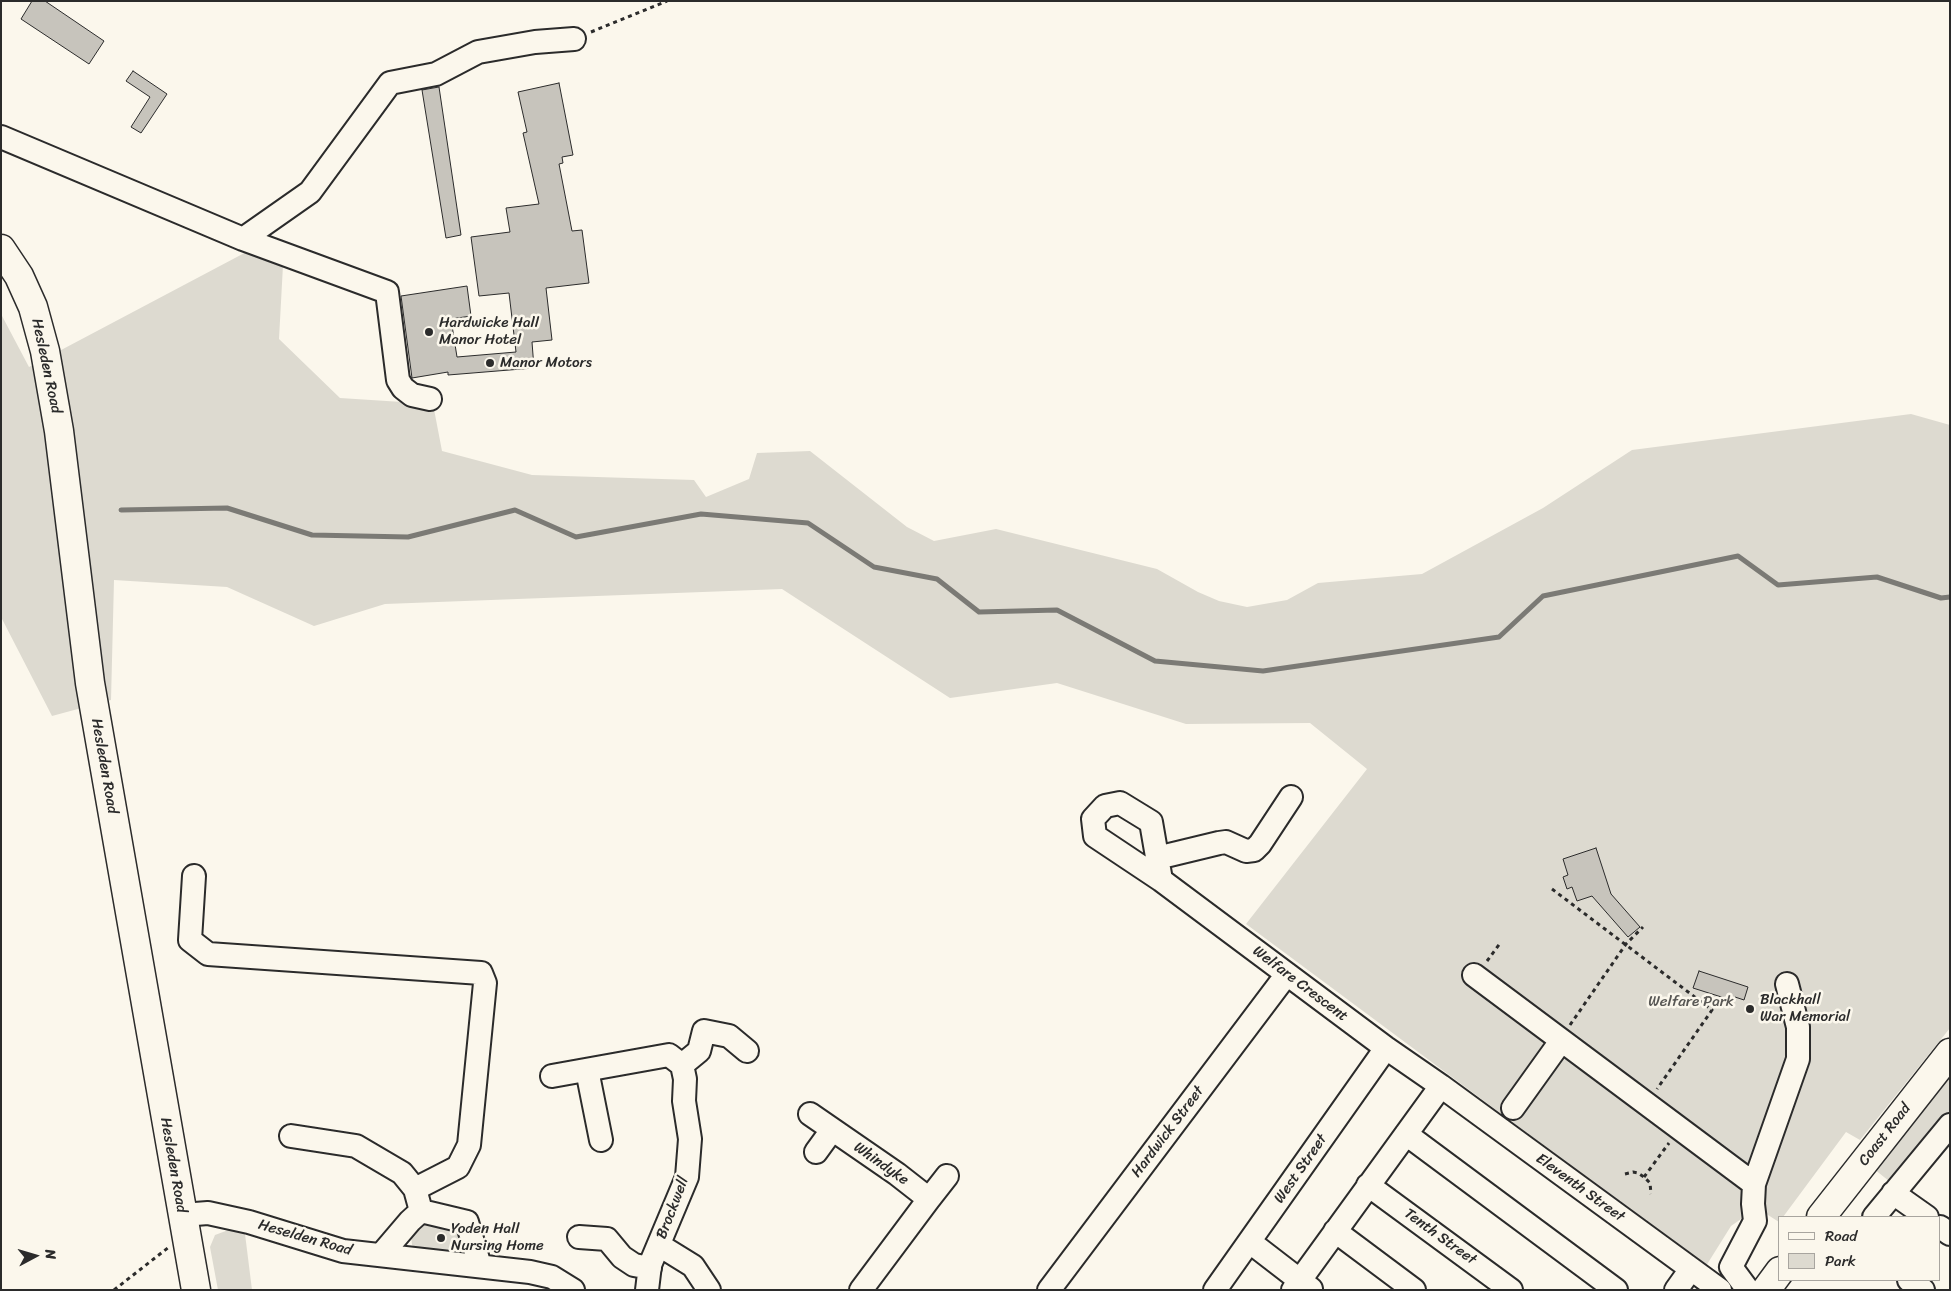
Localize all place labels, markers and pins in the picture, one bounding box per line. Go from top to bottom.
place label: Hardwicke Hall Manor Hotel [439,314,539,349]
marker: Hardwicke Hall Manor Hotel [423,326,435,338]
place label: Manor Motors [500,354,592,372]
marker: Manor Motors [484,357,496,369]
place label: Blackhall War Memorial [1760,991,1850,1026]
marker: Blackhall War Memorial [1744,1003,1756,1015]
place label: Yoden Hall Nursing Home [451,1220,544,1255]
marker: Yoden Hall Nursing Home [435,1232,447,1244]

